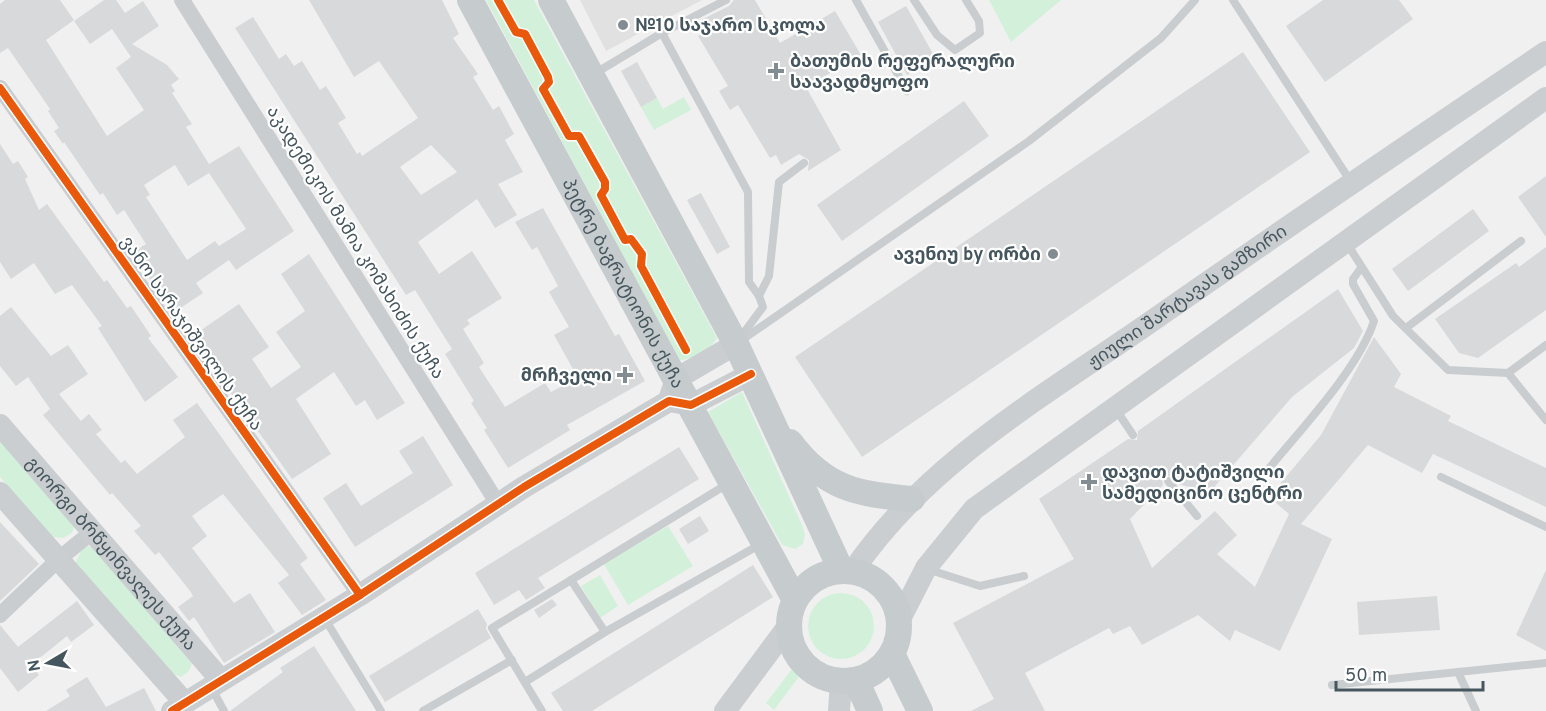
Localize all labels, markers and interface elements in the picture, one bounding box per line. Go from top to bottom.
place label: №10 საჯარო სკოლა [635,15,826,38]
marker: №10 საჯარო სკოლა [616,18,630,32]
place label: ბათუმის რეფერალური საავადმყოფო [790,51,1015,95]
marker: ბათუმის რეფერალური საავადმყოფო [767,62,785,80]
street label: აკადემიკოს მამია კომახიძის ქუჩა [261,102,449,384]
street label: პეტრე ბაგრატიონის ქუჩა [556,175,688,393]
street label: ჟიული შარტავას გამზირი [1084,221,1292,374]
street label: ვანო სარაჯიშვილის ქუჩა [115,232,267,436]
place label: ავენიუ by ორბი [893,244,1041,267]
marker: ავენიუ by ორბი [1046,247,1060,261]
place label: მრჩველი [521,365,612,388]
marker: მრჩველი [616,366,634,384]
street label: გიორგი ბრწყინვალეს ქუჩა [20,453,201,656]
place label: დავით ტატიშვილი სამედიცინო ცენტრი [1102,462,1303,506]
marker: დავით ტატიშვილი სამედიცინო ცენტრი [1080,473,1098,491]
north arrow [18,633,78,693]
scale bar [1336,654,1483,692]
text: N [24,658,46,673]
text: 50 m [1345,665,1387,688]

